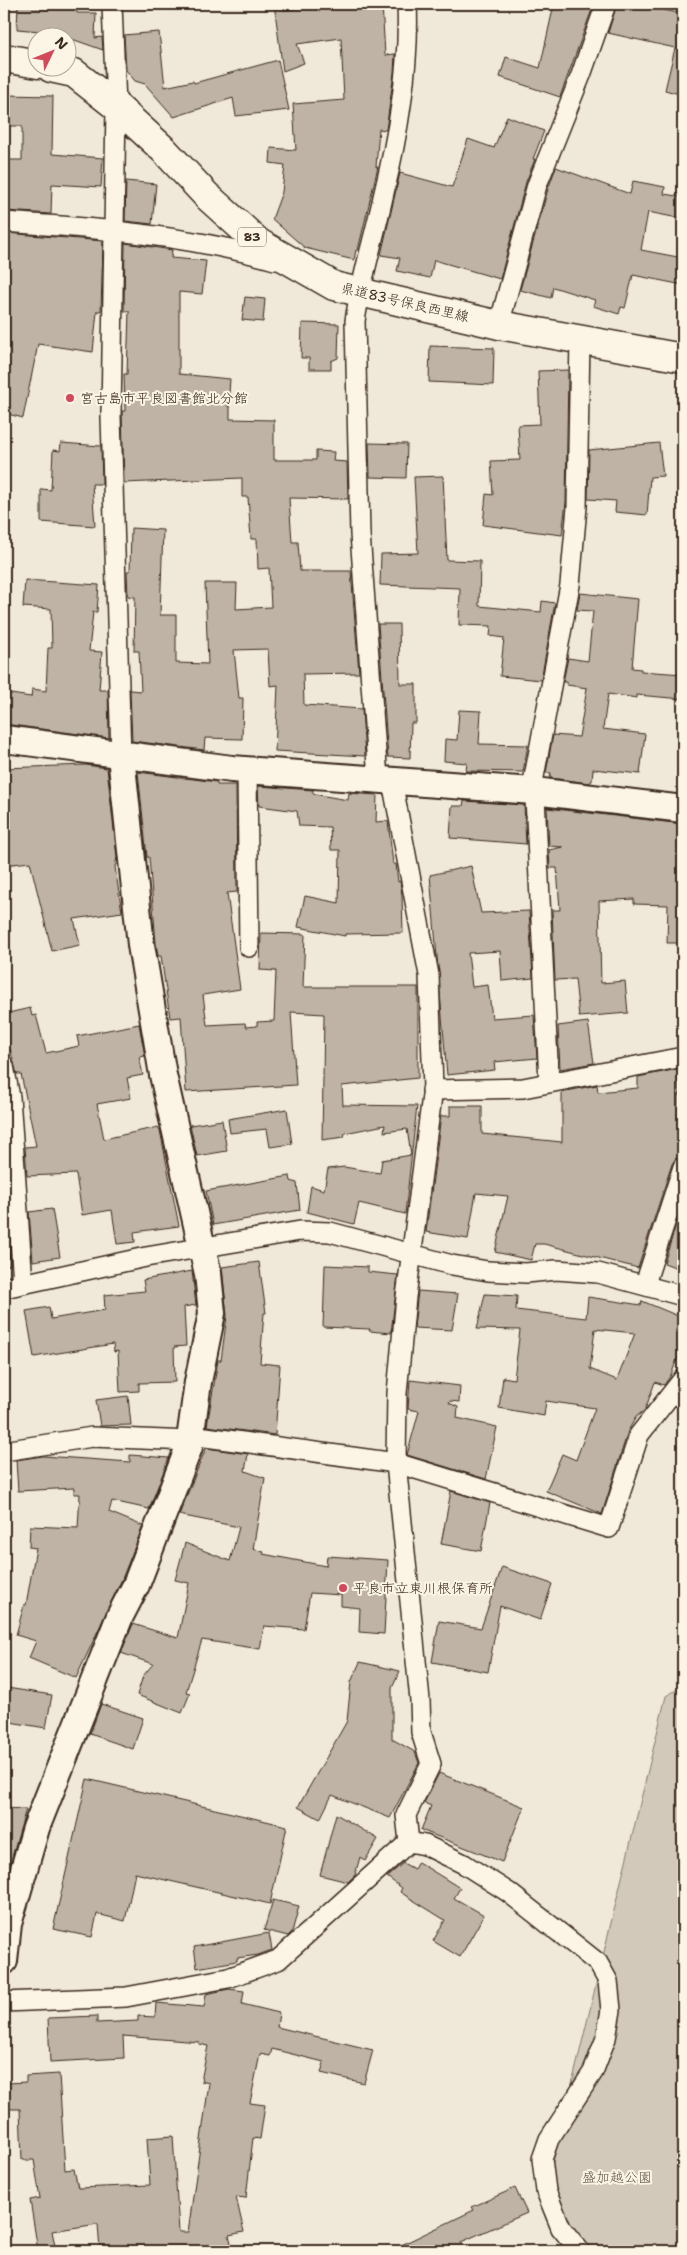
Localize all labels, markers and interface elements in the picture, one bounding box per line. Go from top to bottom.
north arrow [28,28,78,78]
text: N [51,33,72,53]
road number: 83 [238,228,266,246]
street label: 県道83号保良西里線 [339,279,471,325]
place label: 宮古島市平良図書館北分館 [80,389,248,407]
marker: 宮古島市平良図書館北分館 [64,392,76,404]
place label: 平良市立東川根保育所 [353,1579,493,1597]
marker: 平良市立東川根保育所 [337,1582,349,1594]
park label: 盛加越公園 [582,2168,652,2186]

